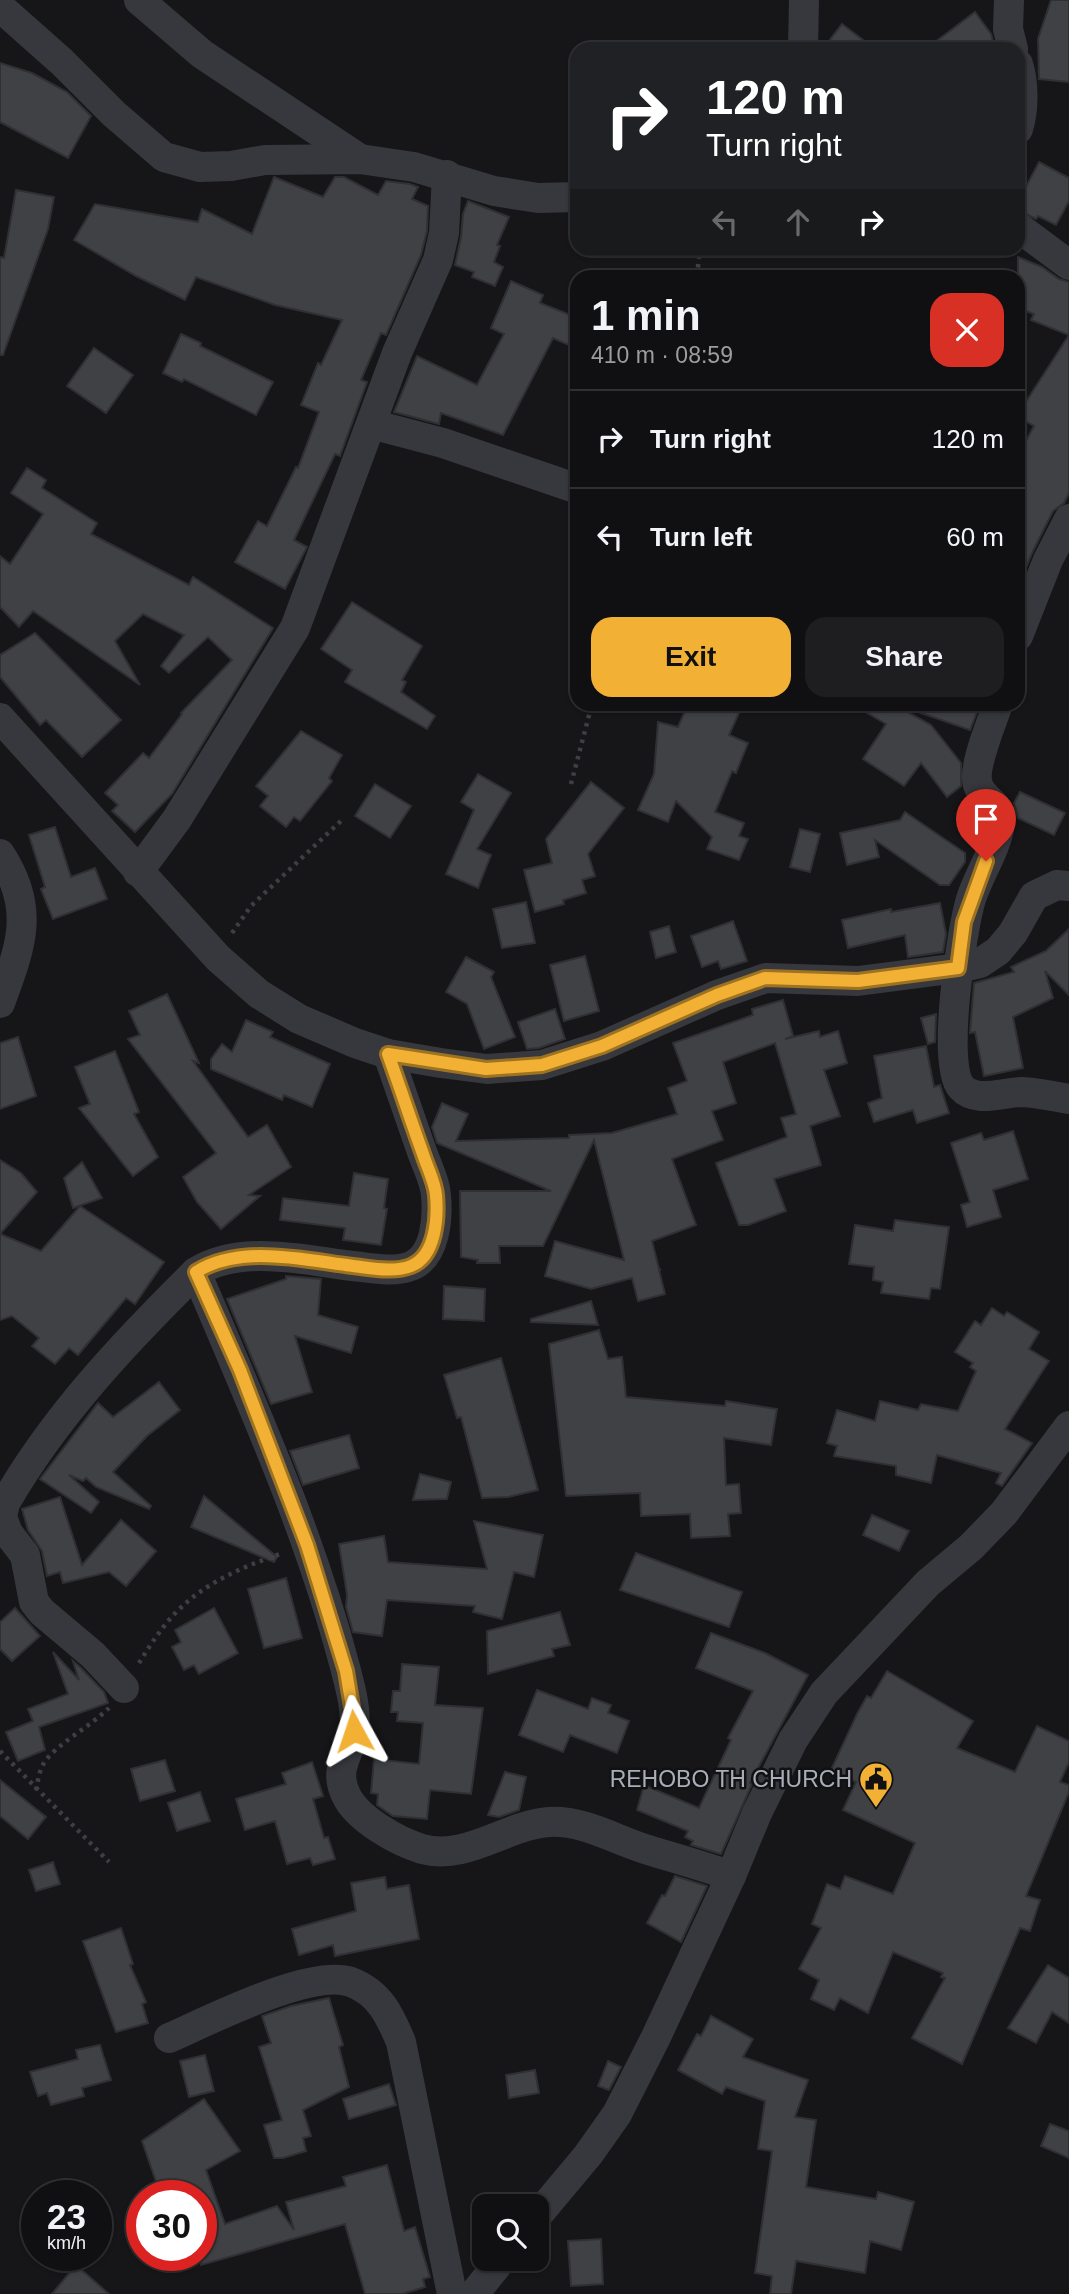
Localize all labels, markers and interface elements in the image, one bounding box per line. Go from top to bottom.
icon: right [591,70,682,161]
text: 120 m [706,70,845,124]
text: Turn right [706,127,842,163]
icon: left [706,203,744,241]
icon: ahead [779,203,817,241]
icon: right [852,203,890,241]
text: 1 min [591,292,701,339]
button: close [930,293,1004,367]
text: 410 m · 08:59 [591,342,733,368]
icon: right [591,420,629,458]
text: Turn right [650,424,771,454]
text: 120 m [932,424,1004,454]
icon: left [591,518,629,556]
text: Turn left [650,522,752,552]
text: 60 m [946,522,1004,552]
button: Exit [591,617,791,697]
button: Share [805,617,1004,697]
pin [956,789,1016,861]
icon: arrive [967,800,1005,838]
position arrow [317,1694,391,1768]
public building icon: REHOBO TH CHURCH [857,1760,895,1809]
place label: REHOBO TH CHURCH [610,1766,852,1792]
speed limit sign: 30 [126,2180,217,2271]
map controls [472,2194,549,2271]
button: search [472,2194,549,2271]
text: 23 [47,2197,86,2236]
text: km/h [47,2233,86,2253]

